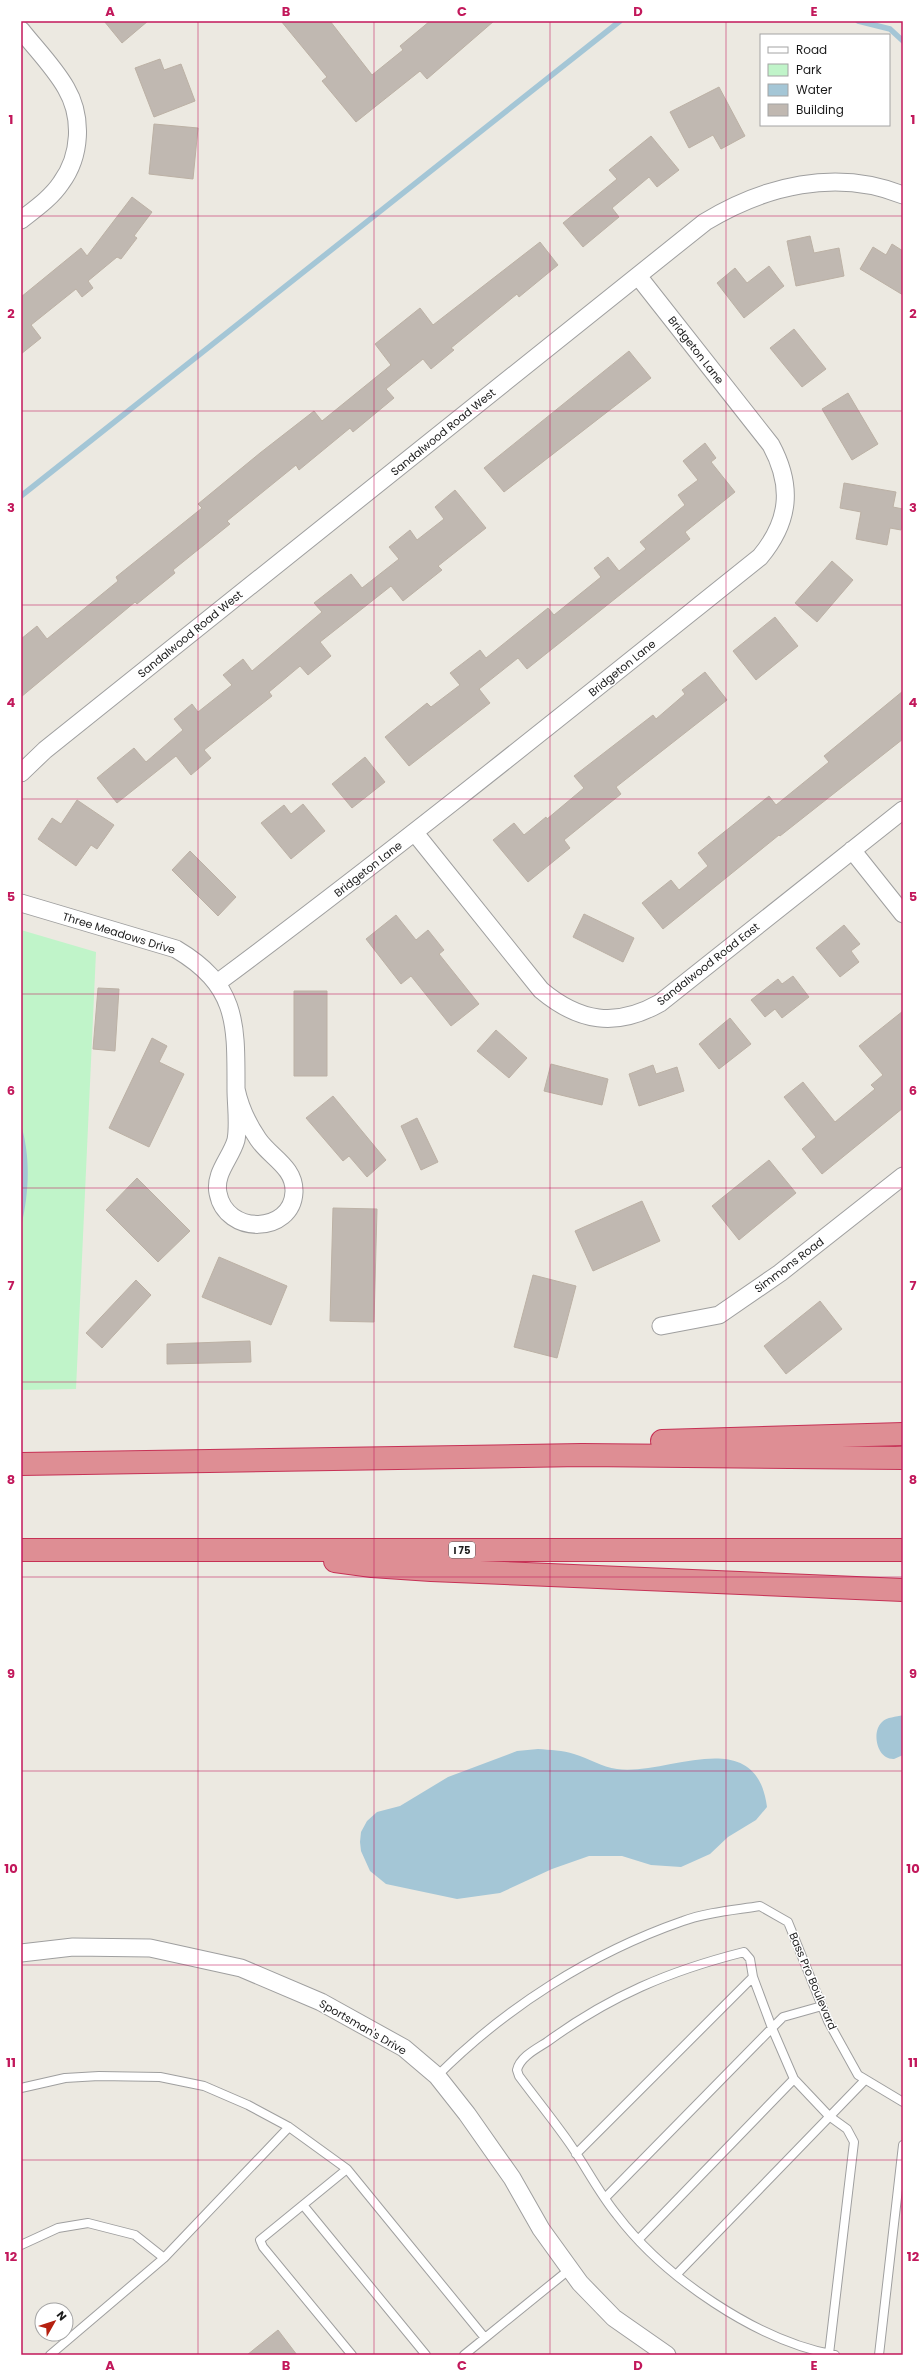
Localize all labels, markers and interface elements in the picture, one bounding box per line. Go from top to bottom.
text: A [105,2,115,21]
text: B [282,2,291,21]
text: C [457,2,467,21]
text: D [633,2,643,21]
text: E [810,2,818,21]
legend [760,34,890,126]
text: Road [796,41,827,58]
text: Park [796,61,823,78]
text: Water [796,81,833,98]
text: Building [796,101,844,118]
text: 1 [9,110,13,129]
text: 1 [911,110,915,129]
text: 2 [7,304,15,323]
text: 2 [909,304,917,323]
street label: Bridgeton Lane [664,313,728,387]
street label: Sandalwood Road West [387,385,499,479]
text: 3 [7,498,15,517]
text: 3 [909,498,917,517]
street label: Sandalwood Road West [134,587,246,681]
street label: Bridgeton Lane [585,636,659,700]
text: 4 [7,693,16,712]
text: 4 [909,693,918,712]
street label: Bridgeton Lane [331,837,405,901]
text: 5 [7,887,15,906]
text: 5 [909,887,917,906]
street label: Three Meadows Drive [61,908,178,958]
street label: Sandalwood Road East [653,919,763,1009]
text: 6 [7,1081,15,1100]
text: 6 [909,1081,917,1100]
street label: Simmons Road [751,1234,827,1296]
text: 7 [8,1276,15,1295]
text: 7 [910,1276,917,1295]
text: 8 [7,1470,15,1489]
text: 8 [909,1470,917,1489]
road number: I 75 [449,1542,475,1558]
text: 9 [7,1664,15,1683]
text: 9 [909,1664,917,1683]
text: 10 [4,1859,18,1878]
text: 10 [906,1859,920,1878]
street label: Bass Pro Boulevard [785,1930,841,2032]
street label: Sportsman's Drive [316,1995,410,2059]
text: 11 [6,2053,16,2072]
text: 11 [908,2053,918,2072]
text: 12 [5,2247,18,2266]
text: 12 [907,2247,920,2266]
north arrow [34,2302,74,2342]
text: N [53,2307,71,2324]
text: A [105,2356,115,2375]
text: B [282,2356,291,2375]
text: C [457,2356,467,2375]
text: D [633,2356,643,2375]
text: E [810,2356,818,2375]

